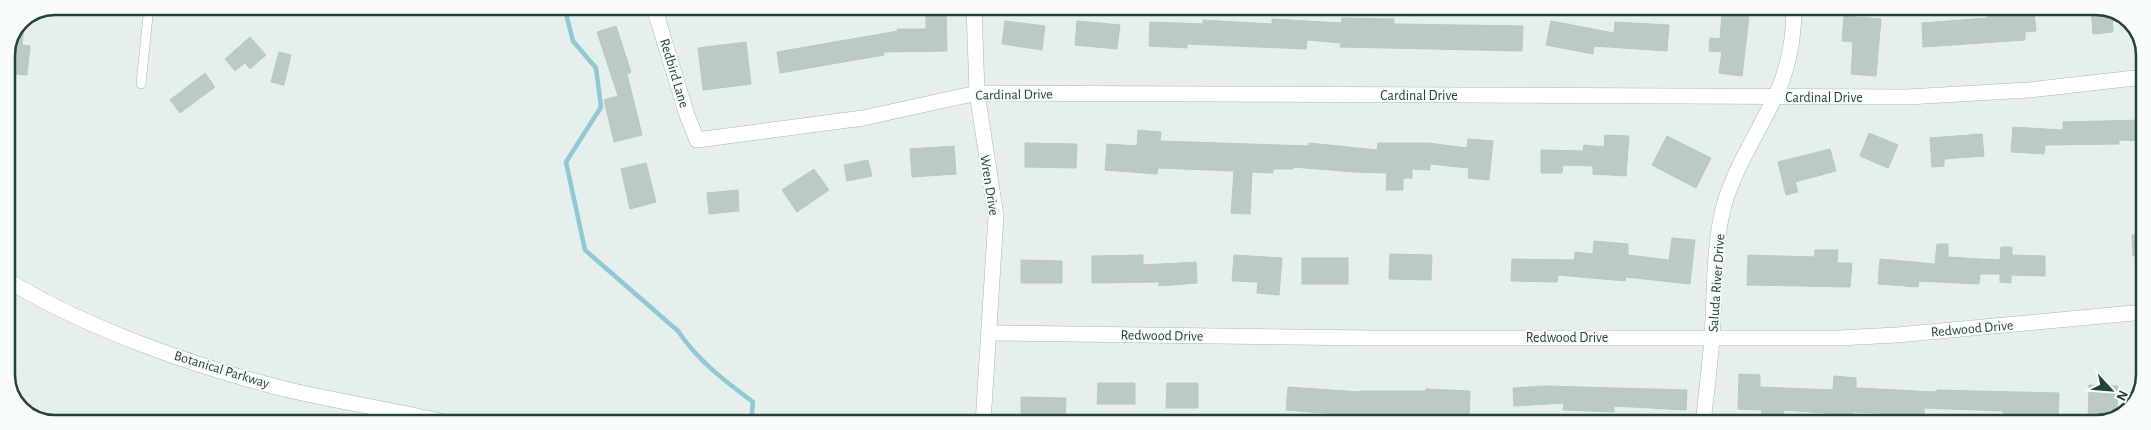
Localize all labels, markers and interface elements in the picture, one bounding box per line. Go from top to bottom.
street label: Redbird Lane [657,37,691,110]
street label: Cardinal Drive [975,87,1053,103]
street label: Cardinal Drive [1380,89,1458,103]
street label: Cardinal Drive [1785,91,1863,105]
street label: Wren Drive [977,154,1001,217]
street label: Saluda River Drive [1707,233,1727,333]
street label: Redwood Drive [1930,318,2014,340]
street label: Redwood Drive [1121,328,1203,344]
street label: Redwood Drive [1526,331,1608,345]
street label: Botanical Parkway [172,349,271,391]
north arrow [2086,365,2136,415]
text: N [2113,388,2130,403]

